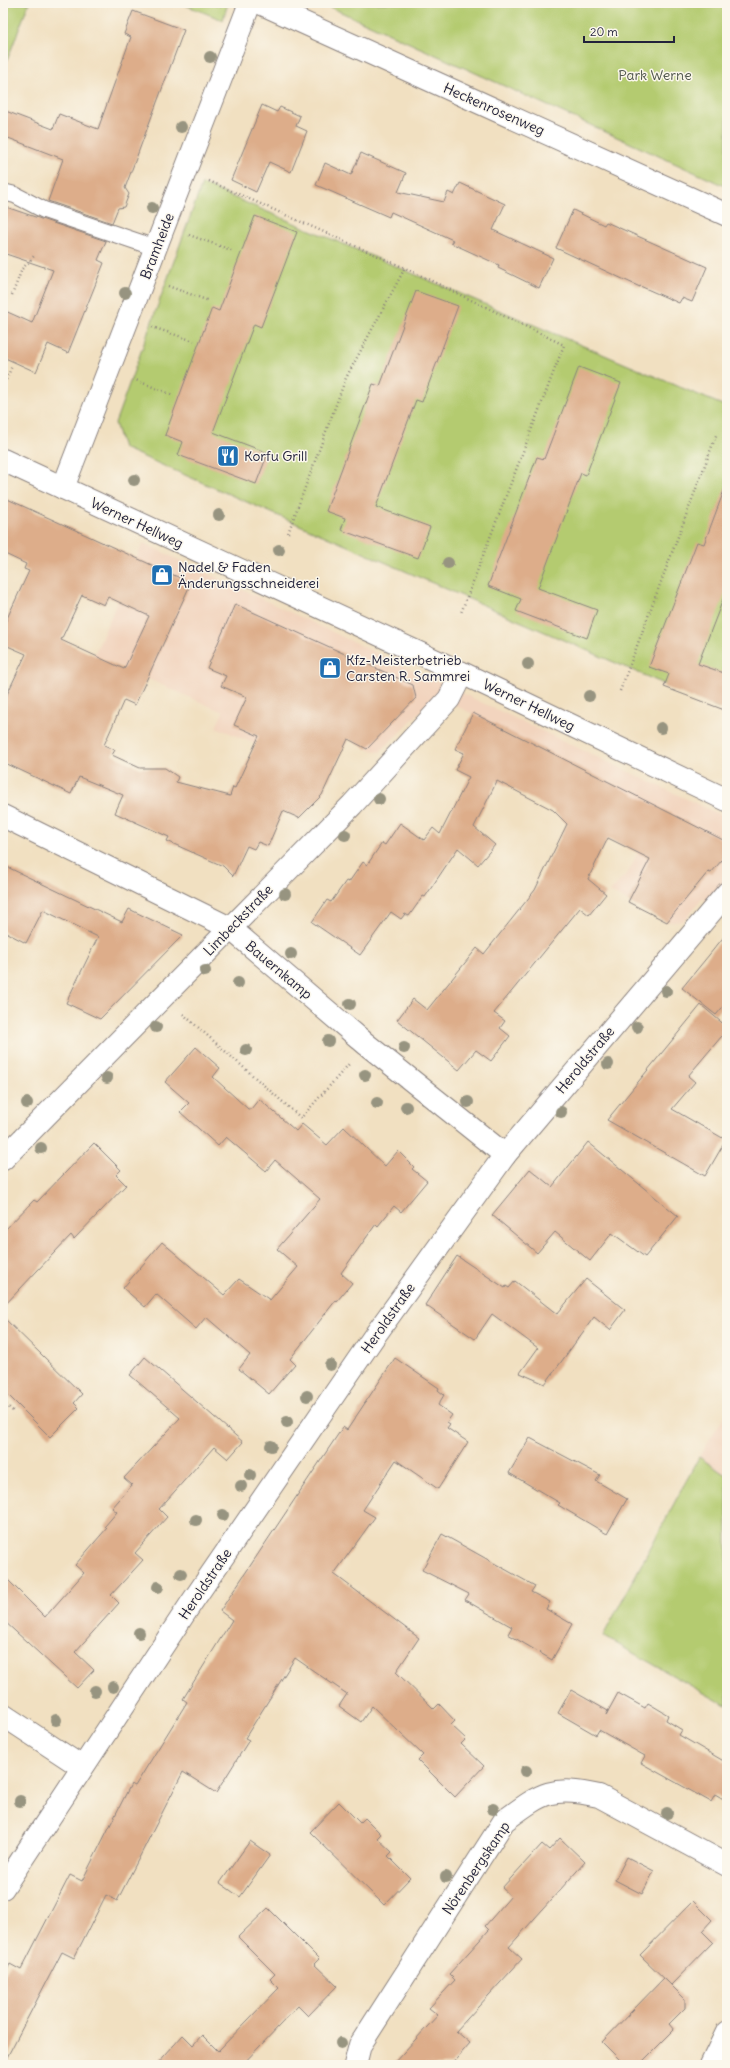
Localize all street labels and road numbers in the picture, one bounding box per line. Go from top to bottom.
street label: Heckenrosenweg [441,79,547,139]
street label: Bramheide [136,210,178,282]
street label: Werner Hellweg [88,494,186,552]
street label: Werner Hellweg [480,675,578,735]
street label: Limbeckstraße [199,881,277,959]
street label: Bauernkamp [242,937,316,1003]
street label: Heroldstraße [552,1023,618,1097]
street label: Heroldstraße [357,1279,419,1357]
street label: Heroldstraße [175,1545,235,1623]
street label: Nörenbergskamp [438,1818,514,1918]

